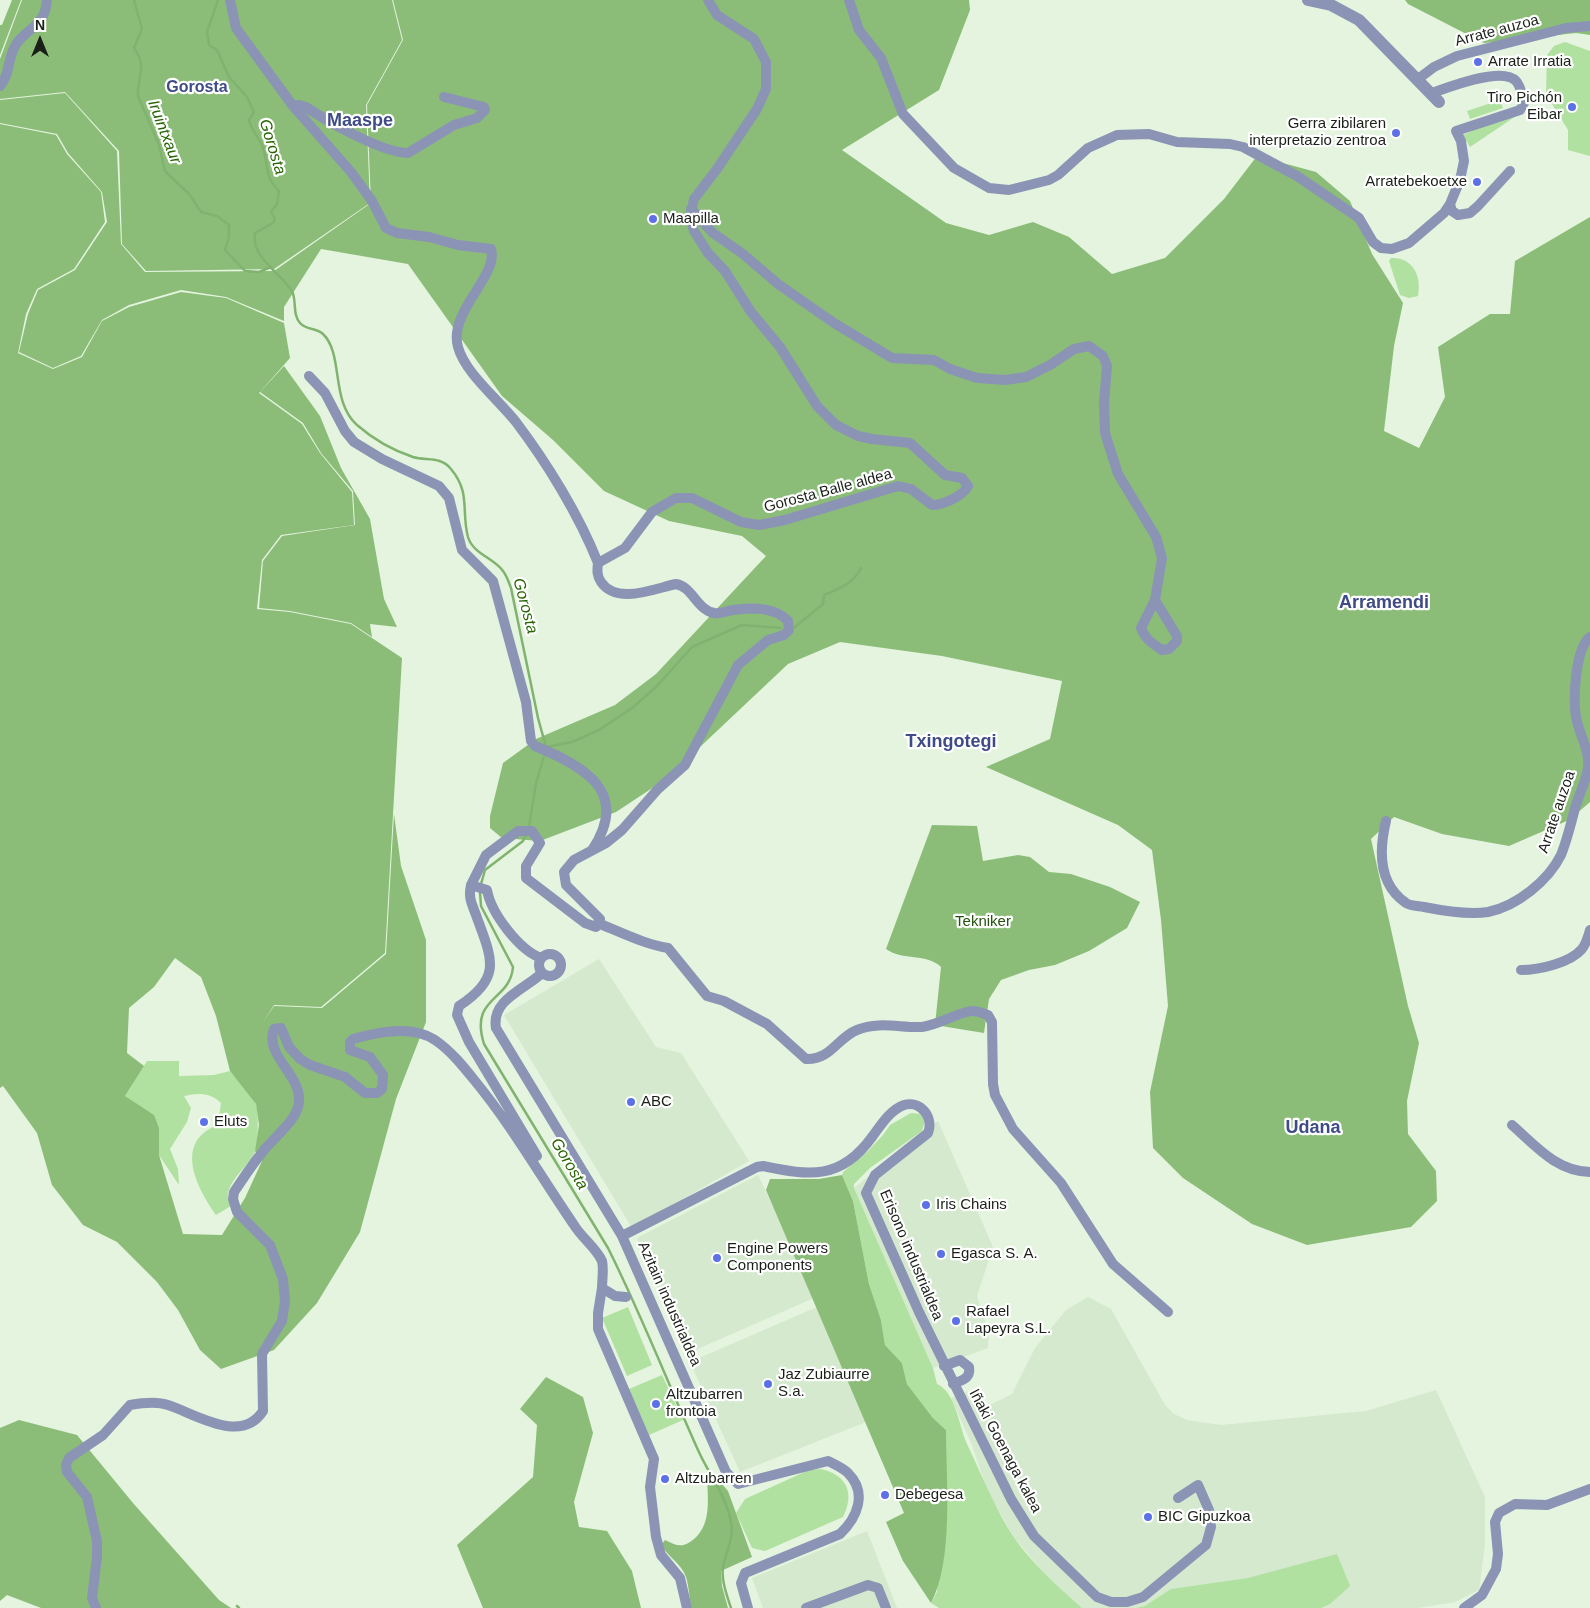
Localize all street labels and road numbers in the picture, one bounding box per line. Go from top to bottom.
street label: Arrate auzoa [1453,11,1541,51]
street label: Gorosta Balle aldea [762,465,894,517]
street label: Arrate auzoa [1535,768,1579,856]
street label: Erisono industrialdea [875,1187,947,1323]
street label: Azitain industrialdea [633,1239,705,1369]
street label: Iñaki Goenaga kalea [965,1386,1045,1516]

